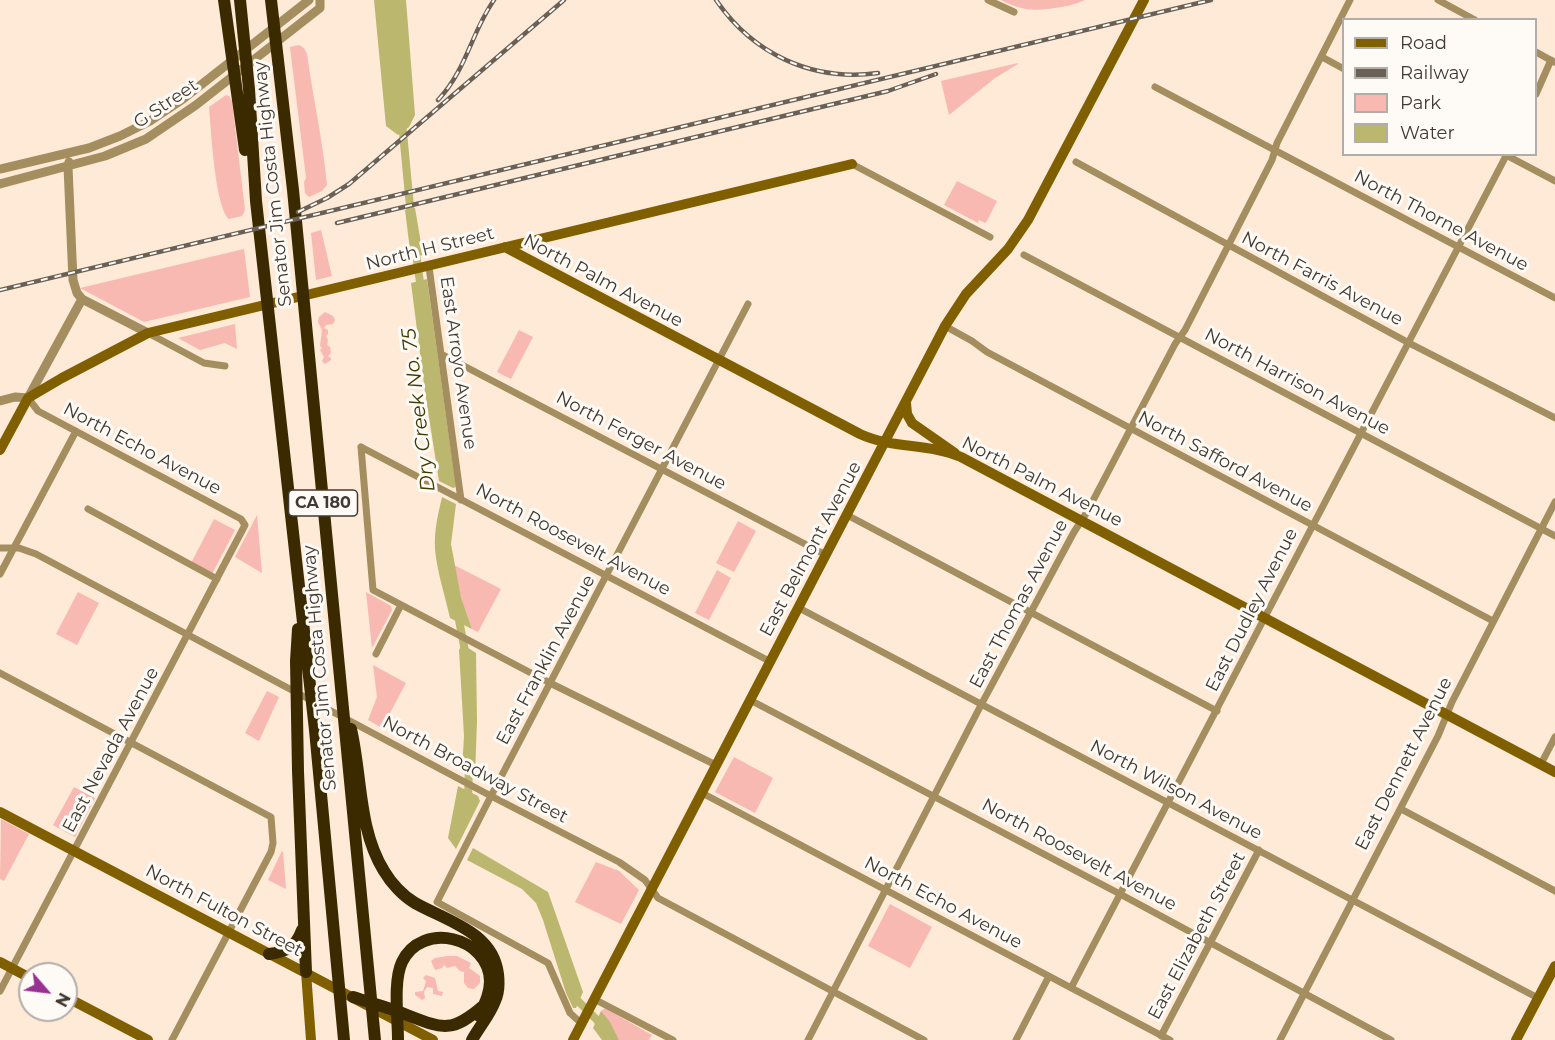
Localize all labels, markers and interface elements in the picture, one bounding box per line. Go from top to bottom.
legend [1342,18,1537,156]
text: Road [1400,32,1447,54]
street label: Senator Jim Costa Highway [249,60,297,308]
text: Railway [1400,62,1469,84]
street label: G Street [130,75,202,133]
text: Park [1400,92,1441,114]
text: Water [1400,122,1455,144]
street label: North Thorne Avenue [1350,166,1532,276]
street label: North H Street [364,223,496,275]
street label: North Farris Avenue [1238,227,1406,331]
street label: North Palm Avenue [520,230,686,332]
street label: East Arroyo Avenue [435,275,481,451]
street label: North Harrison Avenue [1201,324,1393,440]
water label: Dry Creek No. 75 [397,327,441,493]
street label: North Ferger Avenue [552,387,730,495]
street label: North Echo Avenue [59,398,225,500]
street label: North Safford Avenue [1134,407,1316,517]
street label: North Palm Avenue [958,432,1126,532]
street label: East Belmont Avenue [756,458,866,640]
street label: North Roosevelt Avenue [472,479,674,601]
road number: CA 180 [288,490,358,516]
street label: East Thomas Avenue [965,516,1073,692]
street label: East Dudley Avenue [1201,525,1303,695]
street label: Senator Jim Costa Highway [298,544,342,792]
street label: East Franklin Avenue [492,571,600,749]
street label: East Nevada Avenue [58,664,164,836]
street label: East Dennett Avenue [1351,674,1457,854]
street label: North Broadway Street [379,712,571,828]
street label: North Wilson Avenue [1086,735,1266,845]
street label: North Roosevelt Avenue [978,794,1180,916]
street label: East Elizabeth Street [1144,849,1250,1023]
street label: North Echo Avenue [860,852,1026,954]
street label: North Fulton Street [142,860,306,962]
north arrow [18,962,78,1022]
text: N [51,990,74,1010]

